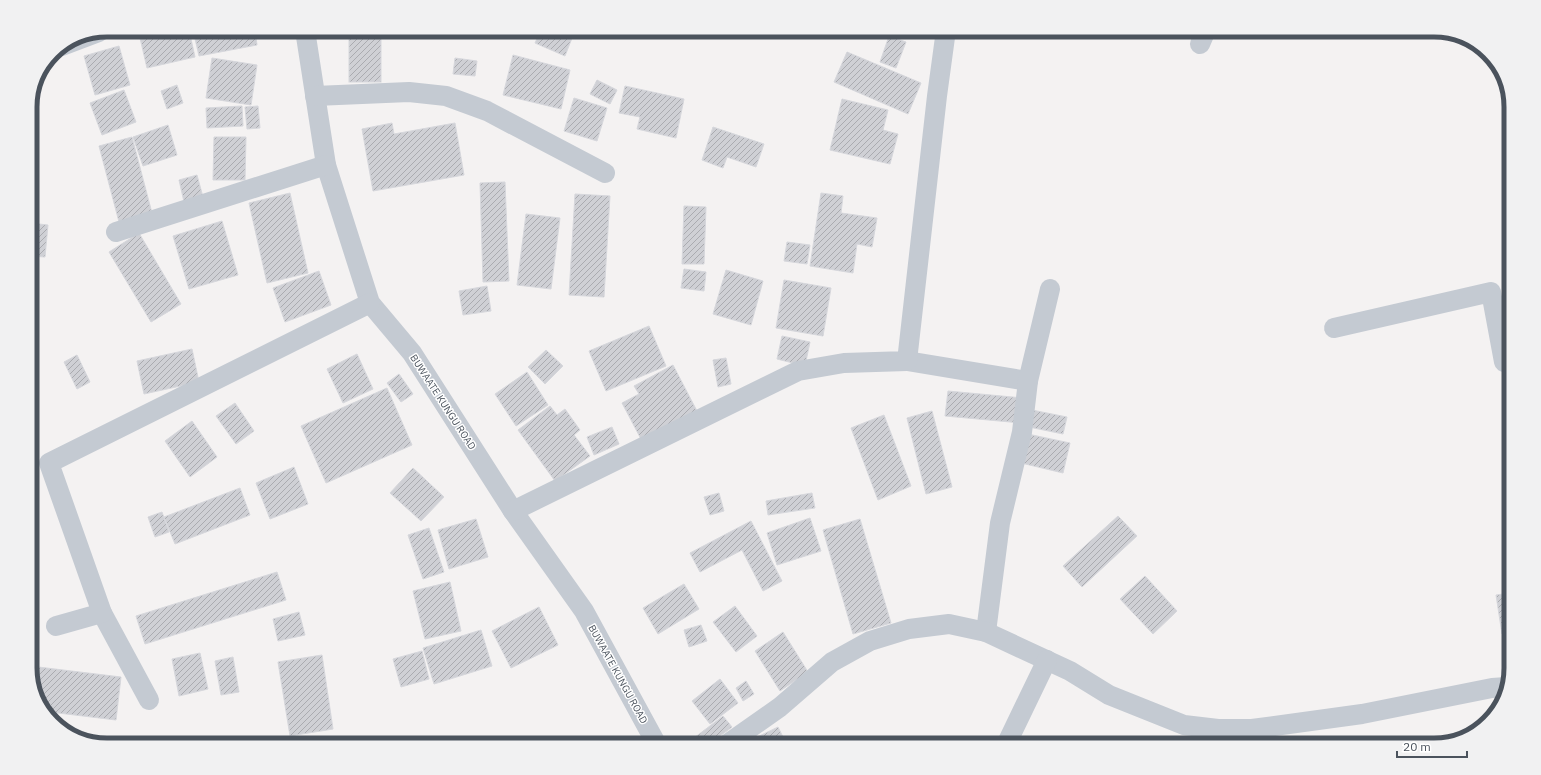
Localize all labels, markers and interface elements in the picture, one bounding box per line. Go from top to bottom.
street label: BUWAATE KUNGU ROAD [407,352,479,452]
street label: BUWAATE KUNGU ROAD [585,622,651,726]
scale bar [1397,733,1467,759]
text: 20 m [1403,739,1431,754]

